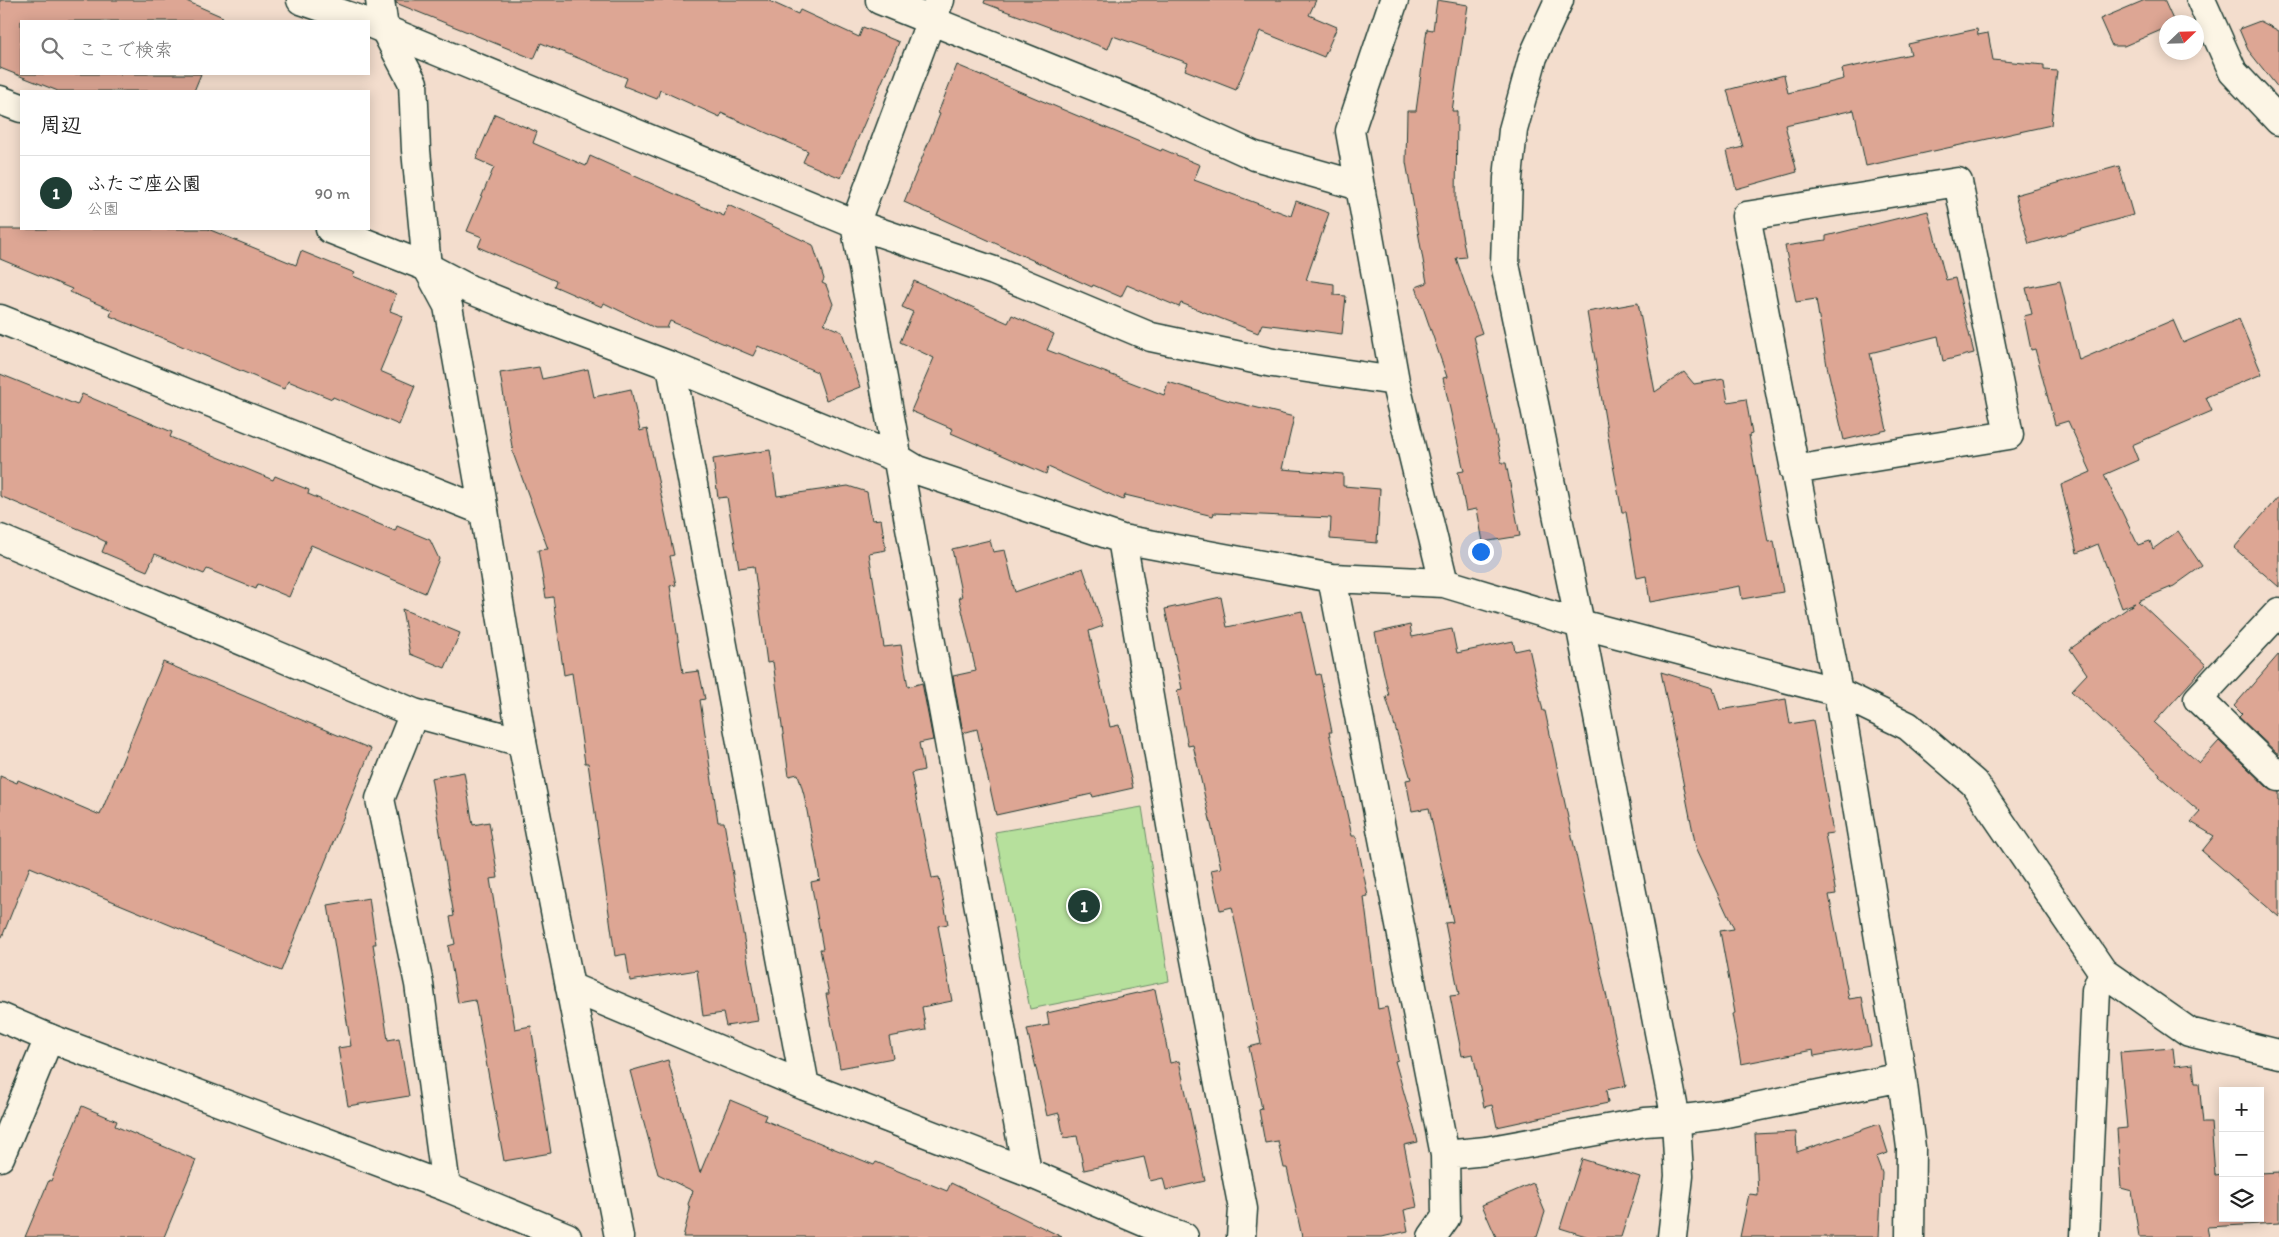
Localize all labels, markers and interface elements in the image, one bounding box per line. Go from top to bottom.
north arrow [2159,15,2204,60]
search box [20,20,370,75]
icon: search [38,34,66,62]
text: ここで検索 [78,38,173,61]
text: 周辺 [40,112,82,137]
text: ふたご座公園 [87,172,201,195]
text: 1 [52,184,60,203]
text: 90 m [315,184,350,203]
text: 公園 [87,199,119,218]
your location [1468,539,1494,565]
pin: 1 [1068,887,1100,925]
map controls [2219,1087,2264,1222]
button: + [2219,1087,2264,1132]
button: − [2219,1132,2264,1177]
button: layers [2219,1177,2264,1222]

